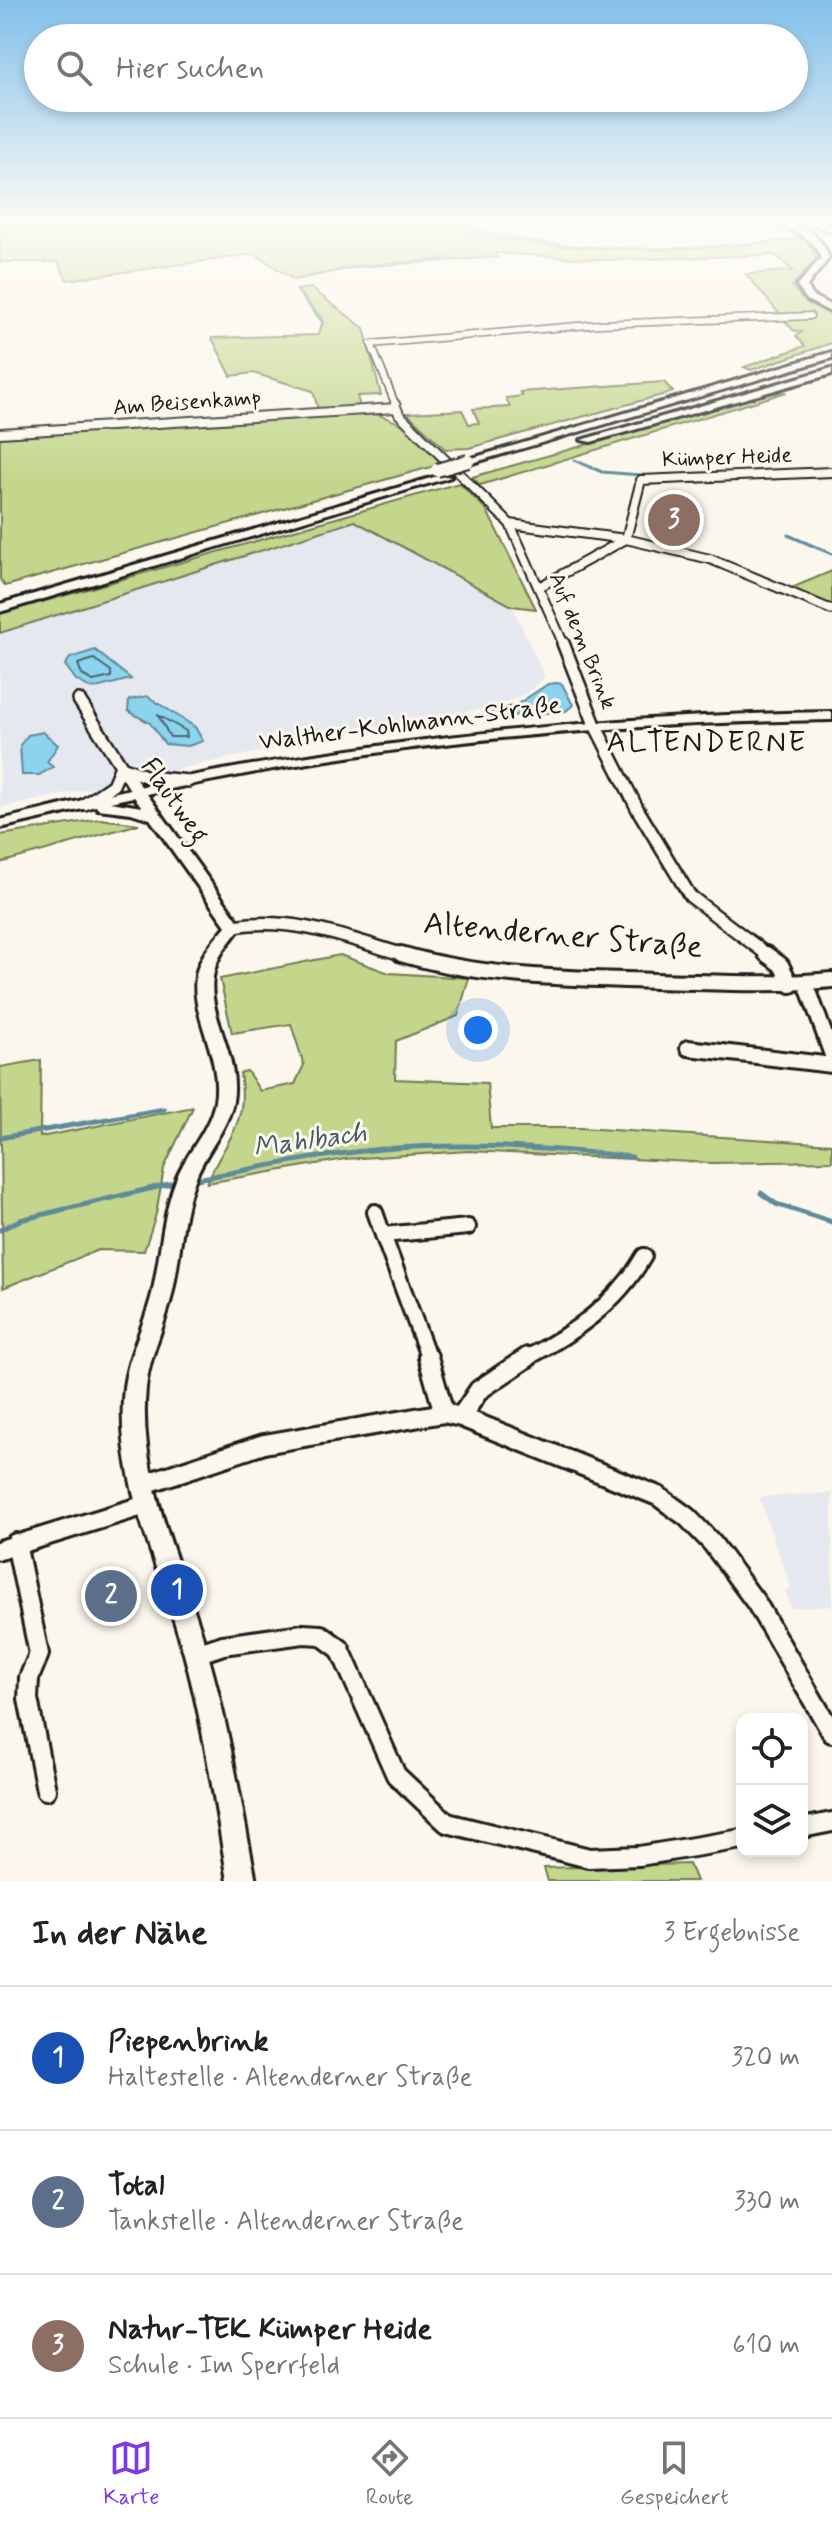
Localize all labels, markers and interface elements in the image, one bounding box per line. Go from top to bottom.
search box [24,24,808,112]
icon: search [52,46,96,90]
text: Hier suchen [116,49,264,88]
street label: Am Beisenkamp [112,384,262,422]
street label: Kümper Heide [662,442,793,474]
pin: 3 [648,490,700,550]
street label: Auf dem Brink [542,569,622,713]
street label: Walther-Kohlmann-Straße [257,689,563,759]
district label: ALTENDERNE [606,723,808,762]
street label: Flautweg [130,751,216,852]
street label: Altenderner Straße [422,903,704,969]
your location [458,1010,498,1050]
water label: Mahlbach [251,1115,369,1167]
pin: 1 [151,1560,203,1620]
pin: 2 [85,1566,137,1626]
map controls [736,1713,808,1857]
button: locate [736,1713,808,1785]
button: layers [736,1785,808,1857]
text: In der Nähe [32,1911,207,1956]
text: 3 Ergebnisse [663,1916,800,1950]
text: Piepenbrink [108,2022,269,2061]
text: 1 [52,2041,64,2075]
text: 320 m [731,2041,800,2075]
text: Haltestelle · Altenderner Straße [108,2061,472,2095]
text: Total [108,2166,164,2205]
text: 2 [52,2185,64,2219]
text: 330 m [734,2185,800,2219]
text: Tankstelle · Altenderner Straße [108,2205,464,2239]
text: Natur-TEK Kümper Heide [108,2310,432,2349]
text: 3 [52,2329,64,2363]
text: 610 m [732,2329,800,2363]
text: Schule · Im Sperrfeld [108,2349,340,2383]
tab: Karte [103,2436,159,2512]
tab: Route [366,2436,414,2512]
tab: Gespeichert [620,2436,729,2512]

